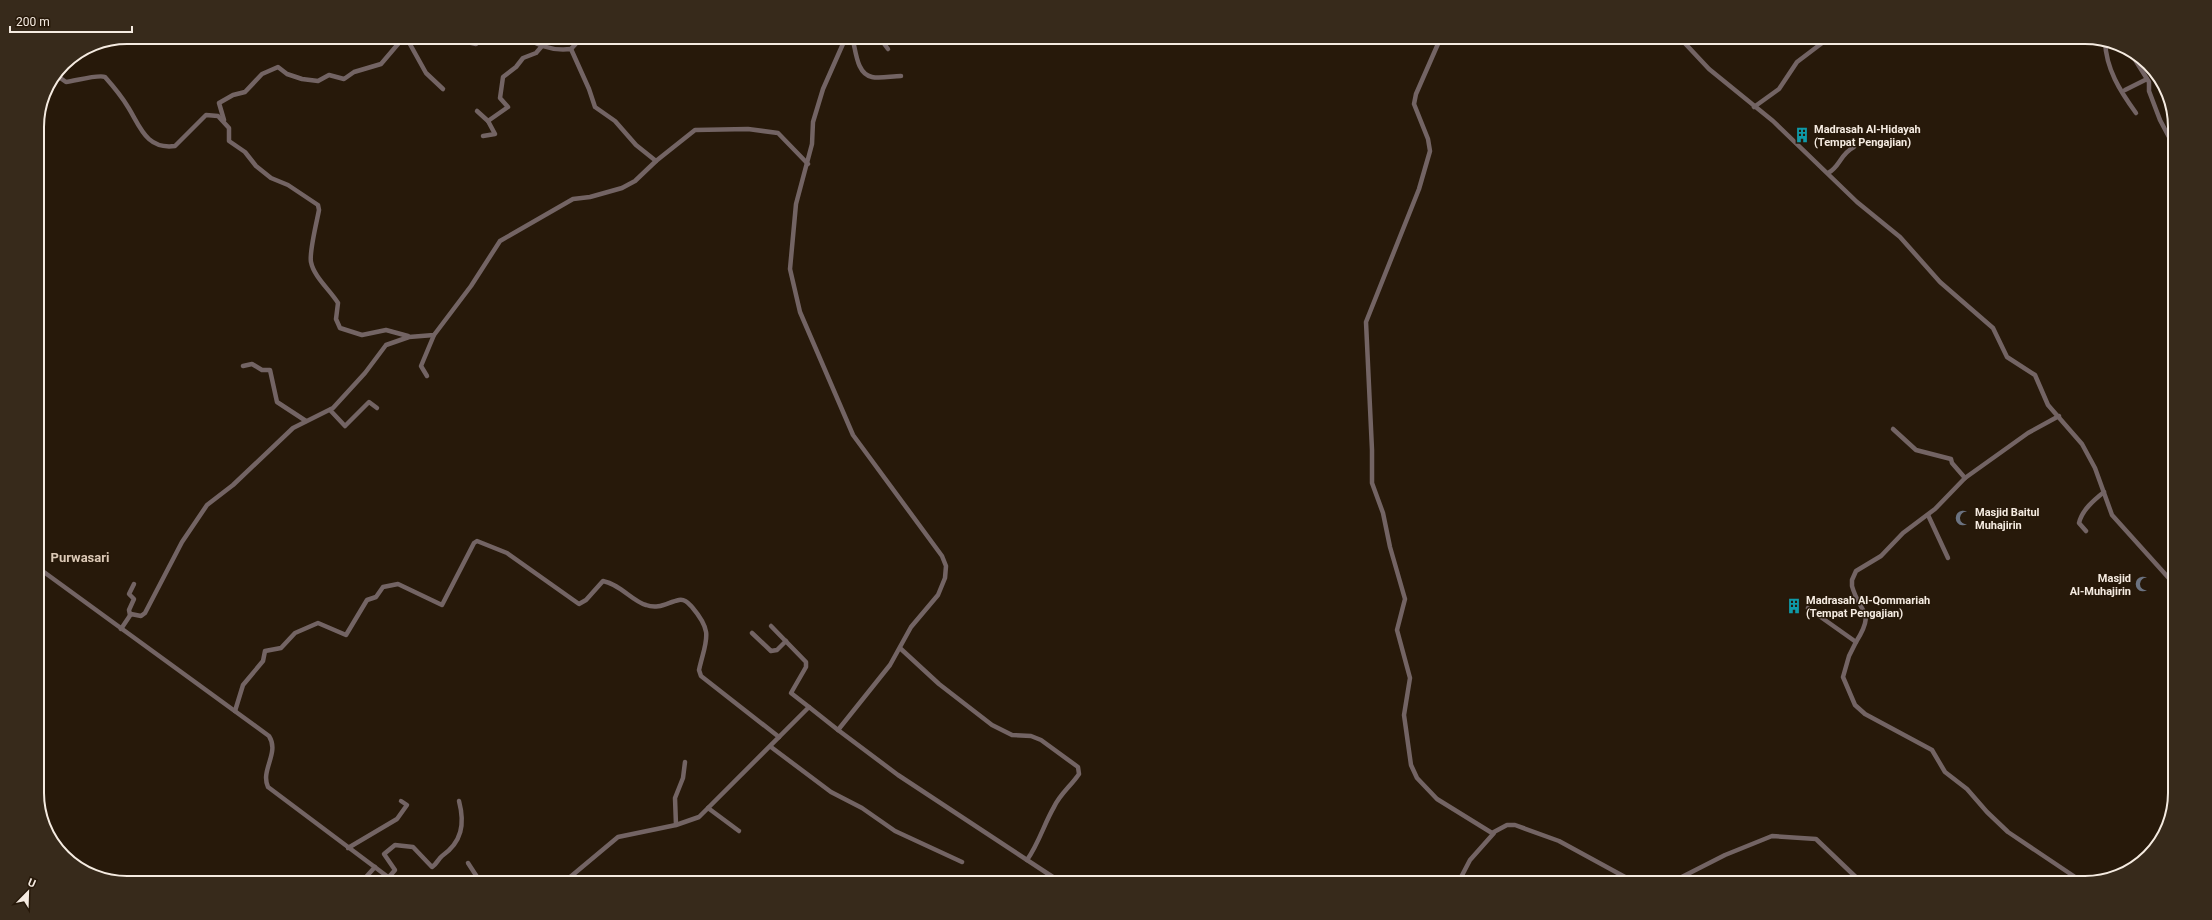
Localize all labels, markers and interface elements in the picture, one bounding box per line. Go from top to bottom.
scale bar [10,8,132,34]
text: 200 m [16,15,50,29]
place label: Madrasah Al-Hidayah (Tempat Pengajian) [1814,123,1921,149]
building icon: Madrasah Al-Hidayah (Tempat Pengajian) [1793,126,1811,144]
place label: Masjid Baitul Muhajirin [1975,506,2040,532]
mosque icon: Masjid Baitul Muhajirin [1954,509,1972,527]
district label: Purwasari [51,550,109,565]
place label: Masjid Al-Muhajirin [2070,572,2131,598]
mosque icon: Masjid Al-Muhajirin [2134,575,2152,593]
place label: Madrasah Al-Qommariah (Tempat Pengajian) [1806,594,1930,620]
building icon: Madrasah Al-Qommariah (Tempat Pengajian) [1785,597,1803,615]
north arrow [8,872,48,912]
text: U [26,876,38,891]

